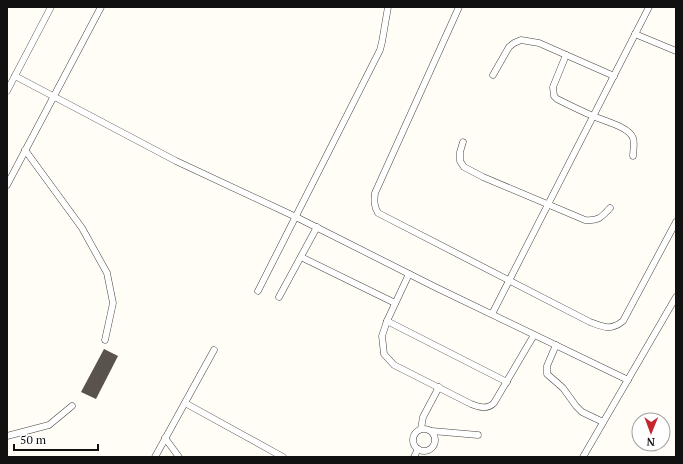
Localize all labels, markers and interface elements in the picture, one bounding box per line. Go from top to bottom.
north arrow [631,412,671,452]
scale bar [14,426,98,452]
text: 50 m [20,432,47,447]
text: N [646,435,655,449]

